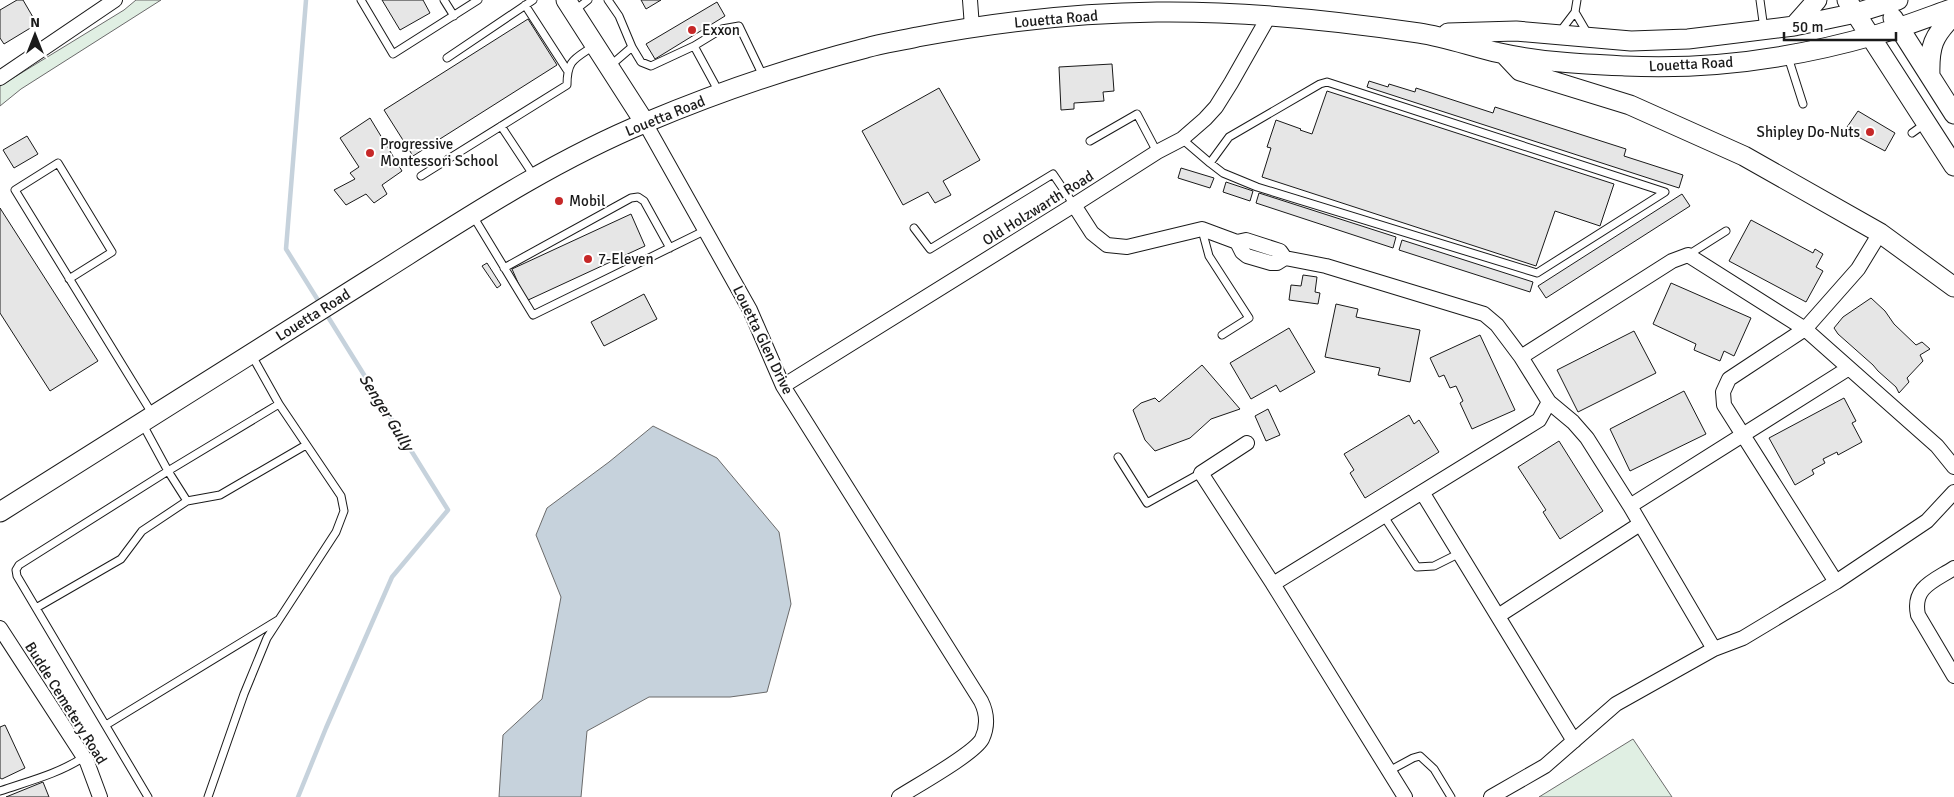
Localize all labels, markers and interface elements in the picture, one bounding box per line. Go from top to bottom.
street label: Louetta Road [1013,6,1099,32]
north arrow [10,10,60,60]
scale bar [1784,10,1896,42]
text: N [30,14,40,31]
text: 50 m [1792,18,1823,36]
place label: Exxon [702,21,740,39]
marker: Exxon [686,24,698,36]
street label: Louetta Road [1648,53,1734,75]
street label: Louetta Road [622,92,708,140]
place label: Shipley Do-Nuts [1757,123,1860,141]
marker: Shipley Do-Nuts [1864,126,1876,138]
place label: Progressive Montessori School [380,135,498,170]
marker: Progressive Montessori School [364,147,376,159]
street label: Old Holzwarth Road [979,167,1097,249]
place label: Mobil [569,192,605,210]
marker: Mobil [553,195,565,207]
place label: 7-Eleven [598,250,654,268]
marker: 7-Eleven [582,253,594,265]
street label: Louetta Glen Drive [729,283,797,397]
street label: Louetta Road [272,285,354,345]
water label: Senger Gully [355,370,419,457]
street label: Budde Cemetery Road [21,639,111,768]

